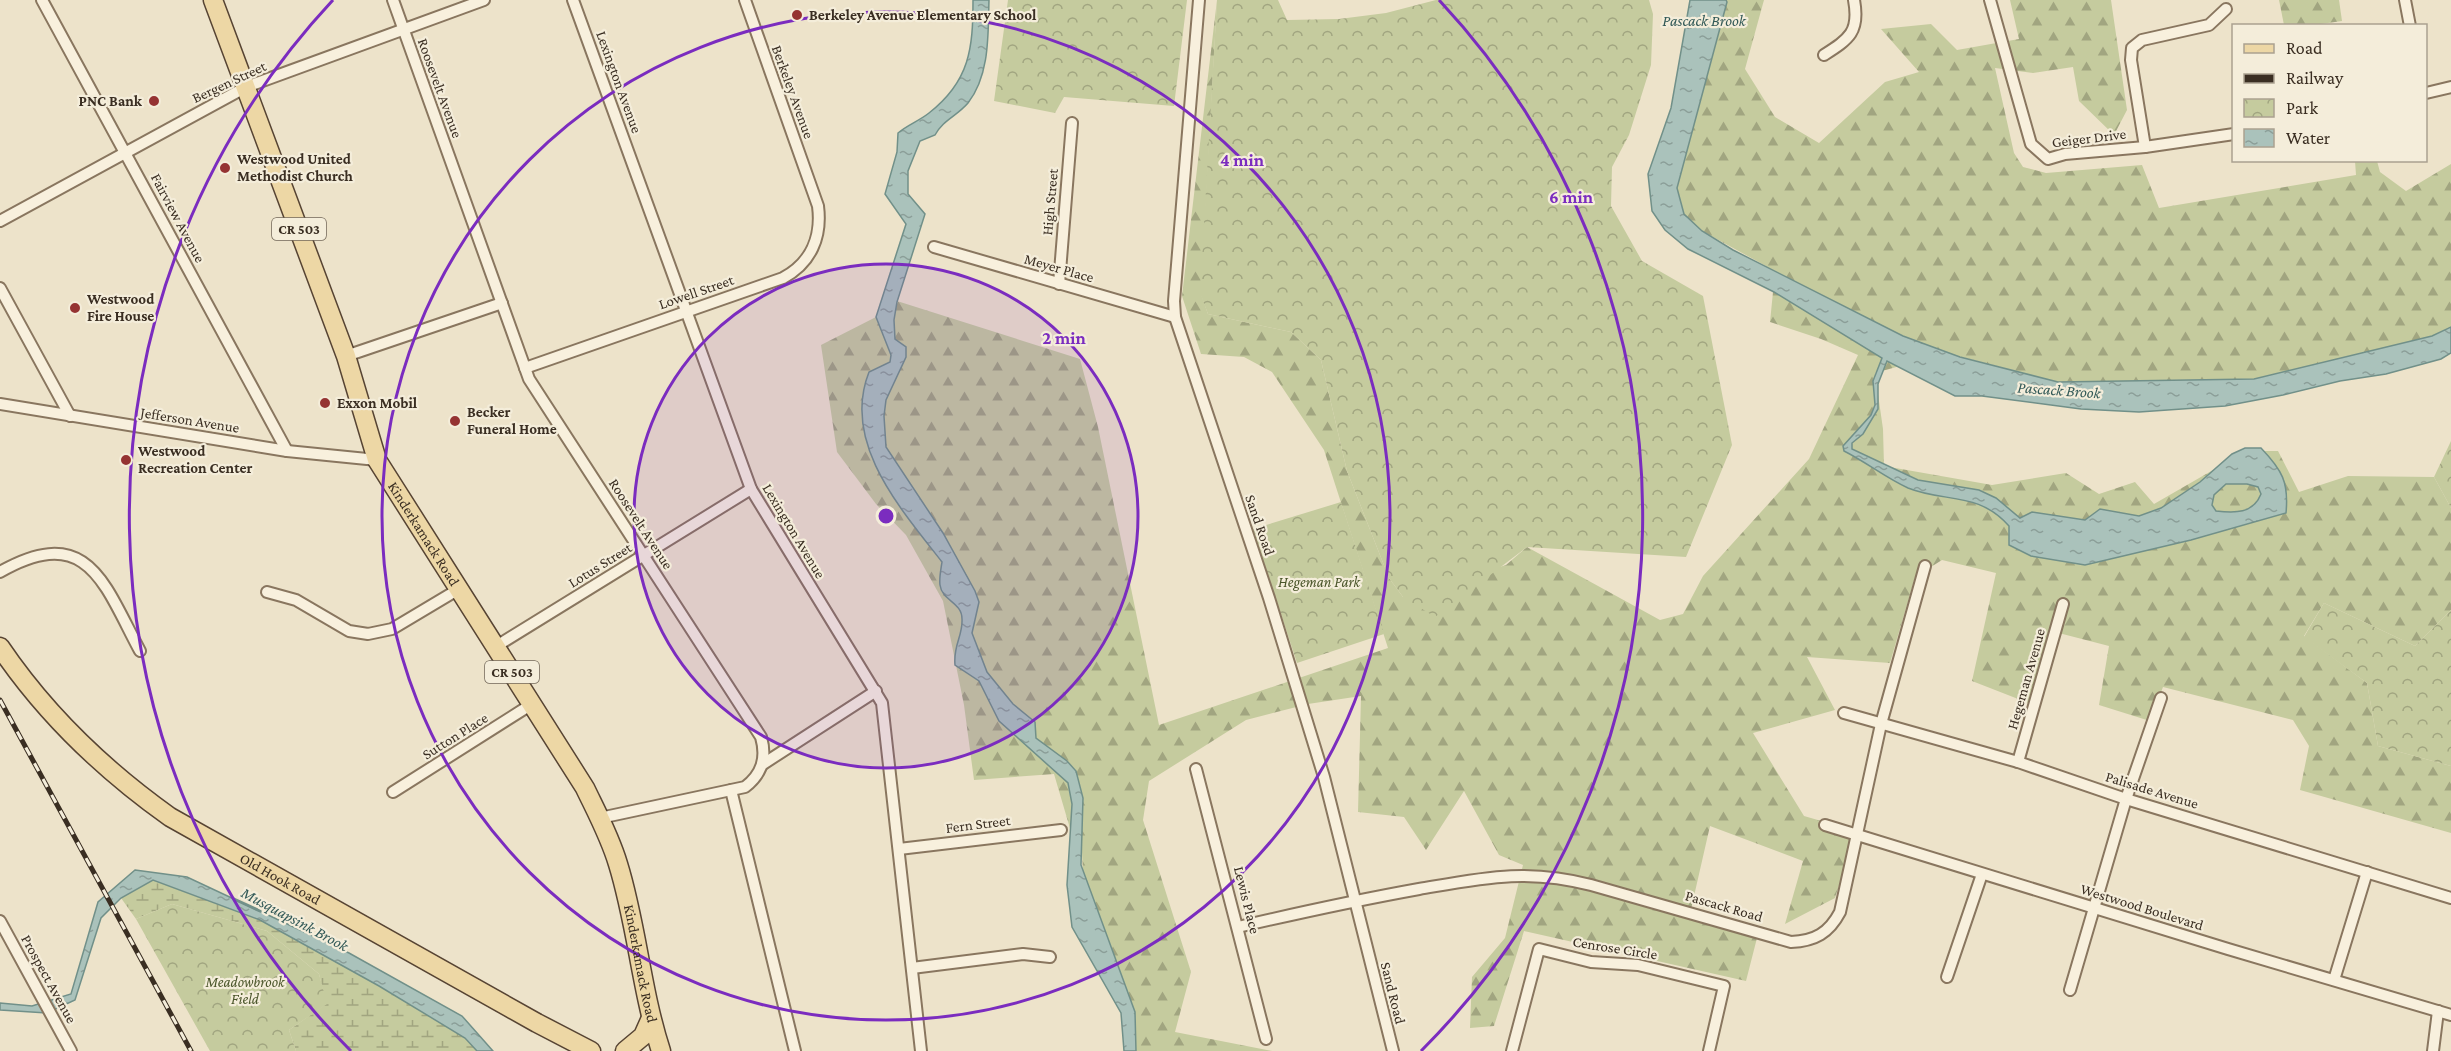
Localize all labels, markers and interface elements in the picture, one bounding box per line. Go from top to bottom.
place label: Berkeley Avenue Elementary School [809,7,1037,23]
marker: Berkeley Avenue Elementary School [790,8,804,22]
water label: Pascack Brook [1662,12,1747,29]
legend [2232,24,2427,162]
street label: Lexington Avenue [592,29,645,136]
street label: Roosevelt Avenue [415,36,466,140]
text: Road [2286,38,2323,58]
street label: Berkeley Avenue [768,43,817,142]
street label: Bergen Street [190,57,270,107]
text: Railway [2286,68,2344,88]
place label: PNC Bank [79,93,143,109]
marker: PNC Bank [147,94,161,108]
text: Park [2286,98,2318,118]
street label: Geiger Drive [2051,125,2127,151]
text: Water [2286,128,2331,148]
text: 4 min [1220,150,1265,170]
place label: Westwood United Methodist Church [236,151,353,184]
marker: Westwood United Methodist Church [218,161,232,175]
street label: High Street [1039,167,1062,236]
street label: Fairview Avenue [148,171,208,266]
text: 6 min [1549,187,1594,207]
road number: CR 503 [272,218,326,240]
street label: Meyer Place [1022,250,1096,287]
street label: Lowell Street [656,271,737,312]
place label: Westwood Fire House [86,291,155,324]
marker: Westwood Fire House [68,301,82,315]
text: 2 min [1042,328,1086,348]
water label: Pascack Brook [2017,379,2102,401]
place label: Exxon Mobil [337,395,418,411]
marker: Exxon Mobil [318,396,332,410]
street label: Jefferson Avenue [137,404,241,437]
place label: Becker Funeral Home [467,404,557,437]
marker: Becker Funeral Home [448,414,462,428]
place label: Westwood Recreation Center [137,443,252,476]
marker: Westwood Recreation Center [119,453,133,467]
street label: Roosevelt Avenue [606,476,676,573]
street label: Kinderkamack Road [385,479,463,589]
street label: Lexington Avenue [759,481,829,582]
street label: Sand Road [1242,493,1278,558]
centre of rings [876,506,896,526]
street label: Lotus Street [565,539,636,591]
park label: Hegeman Park [1278,574,1362,591]
street label: Hegeman Avenue [2004,626,2049,732]
road number: CR 503 [485,661,539,683]
street label: Sutton Place [419,709,491,762]
street label: Palisade Avenue [2104,768,2201,812]
street label: Fern Street [945,812,1012,836]
street label: Old Hook Road [237,850,323,908]
street label: Lewis Place [1231,865,1263,936]
street label: Westwood Boulevard [2079,881,2206,933]
water label: Musquapsink Brook [237,883,352,956]
street label: Pascack Road [1683,887,1765,925]
street label: Kinderkamack Road [621,903,660,1024]
street label: Prospect Avenue [17,932,80,1027]
street label: Cenrose Circle [1571,933,1659,963]
street label: Sand Road [1378,960,1408,1026]
park label: Meadowbrook Field [204,974,286,1007]

